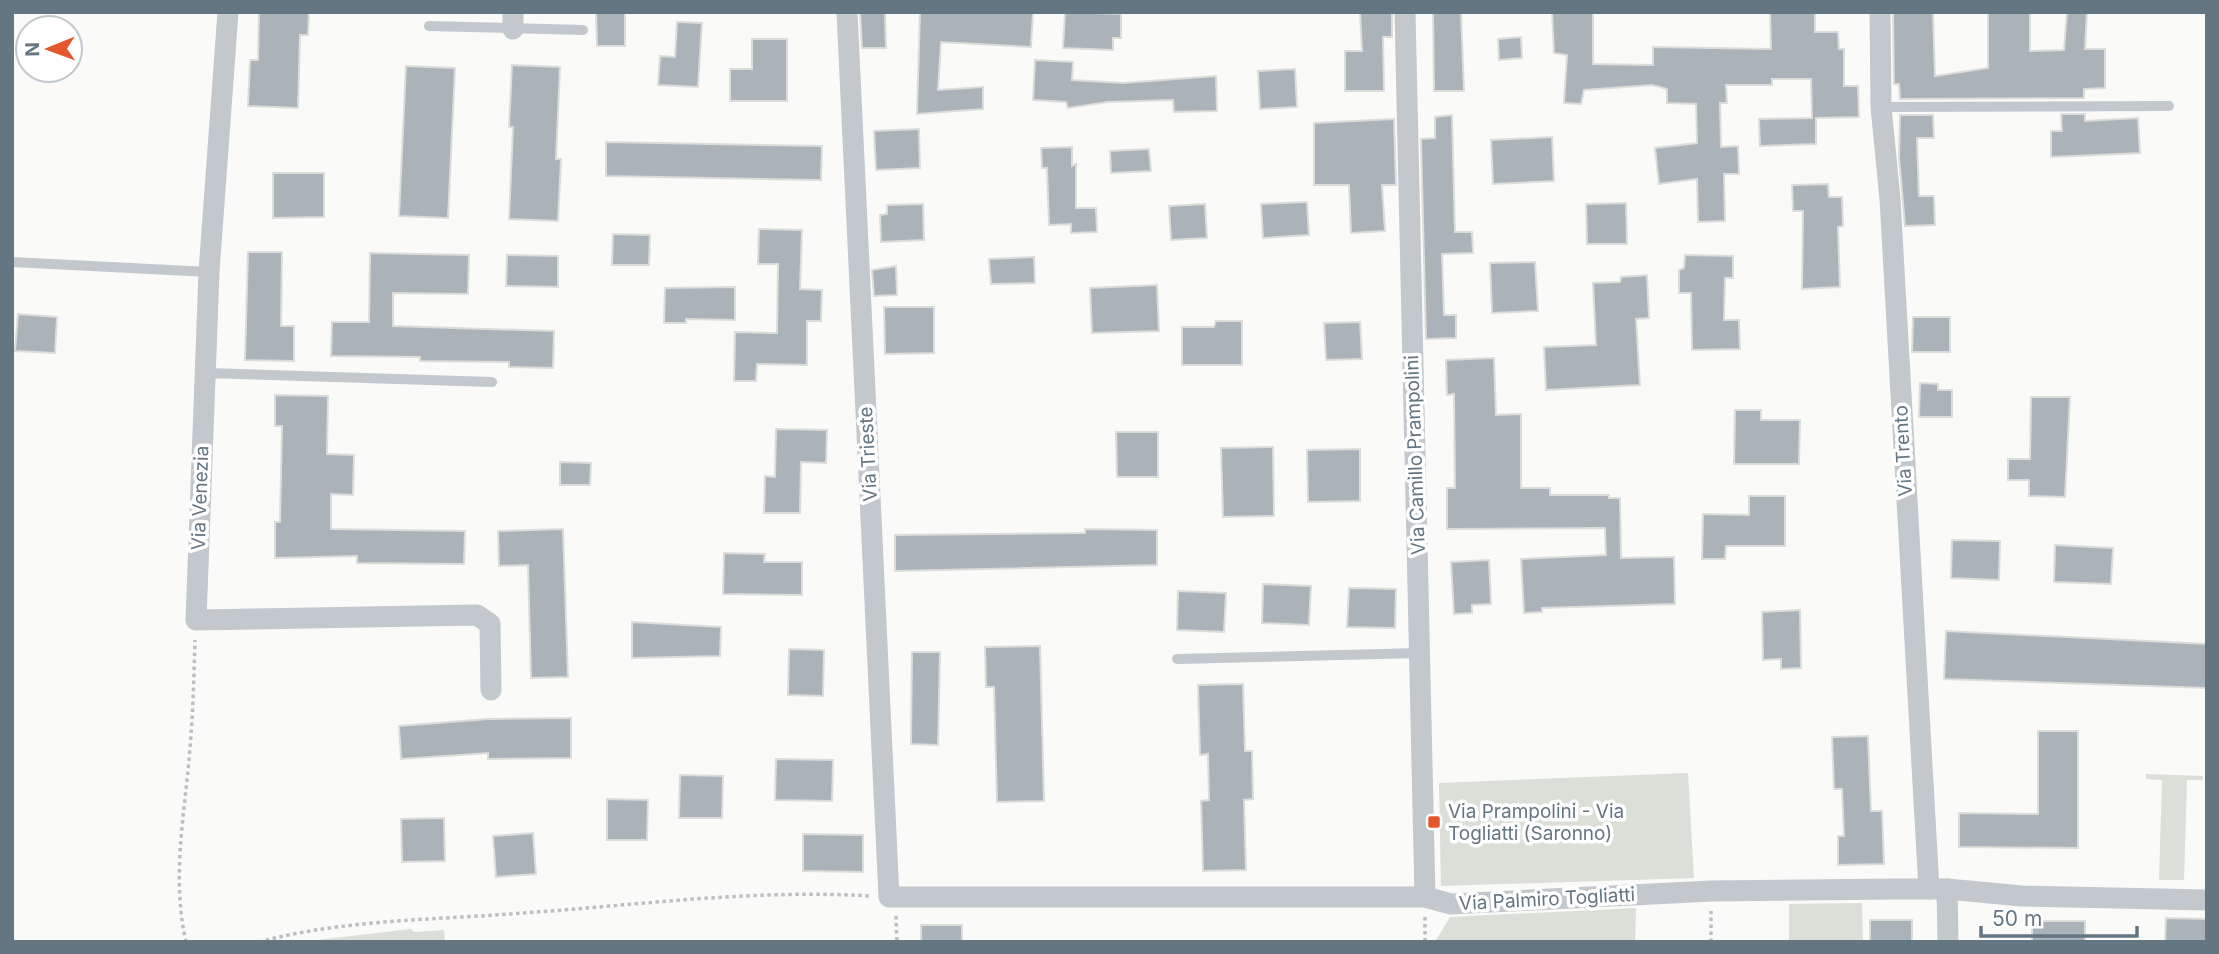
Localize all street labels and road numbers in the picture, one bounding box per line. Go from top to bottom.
street label: Via Camillo Prampolini [1400,355,1430,555]
street label: Via Trento [1889,405,1917,497]
street label: Via Trieste [854,406,882,502]
street label: Via Venezia [187,445,213,551]
street label: Via Palmiro Togliatti [1458,883,1636,915]

